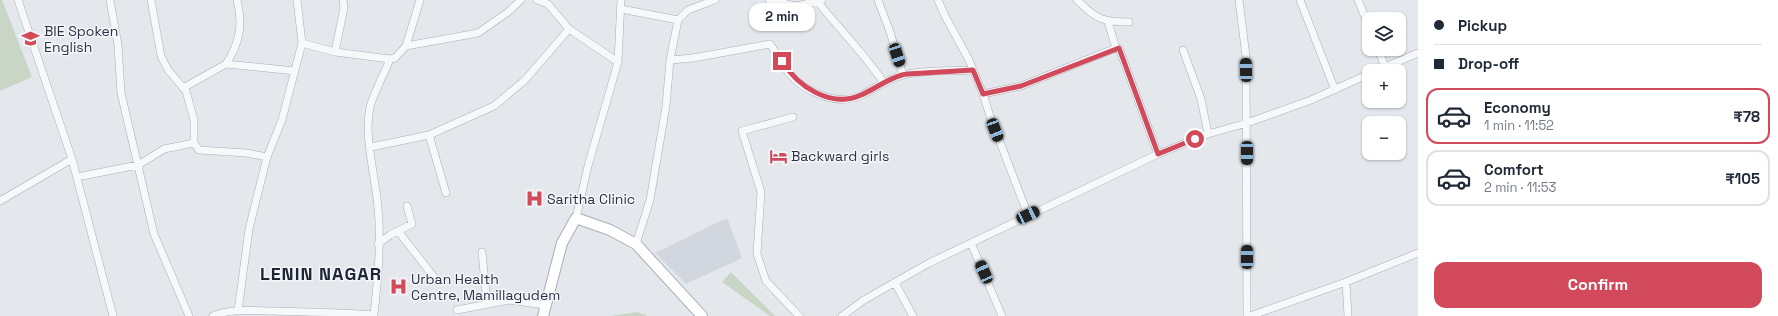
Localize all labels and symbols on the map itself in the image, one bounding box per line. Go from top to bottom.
callout: 2 min [749,3,815,31]
place label: BIE Spoken English [44,22,118,56]
school or university icon: BIE Spoken English [21,29,41,49]
car [888,42,906,68]
route end [773,52,791,70]
car [1240,58,1252,82]
car [985,117,1005,143]
route start [1186,130,1204,148]
car [1241,141,1253,165]
hotel icon: Backward girls [768,146,788,166]
place label: Backward girls [791,147,889,165]
hospital icon: Saritha Clinic [524,189,544,209]
place label: Saritha Clinic [547,190,635,208]
car [1015,204,1041,226]
car [1241,245,1253,269]
car [974,259,994,285]
district label: LENIN NAGAR [260,262,382,285]
place label: Urban Health Centre, Mamillagudem [411,270,560,304]
hospital icon: Urban Health Centre, Mamillagudem [388,277,408,297]

